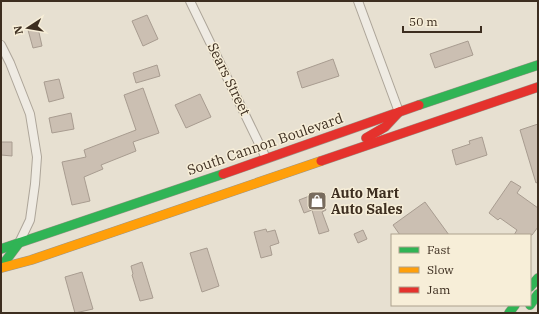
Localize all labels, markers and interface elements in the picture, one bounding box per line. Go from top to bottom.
north arrow [8,8,48,48]
scale bar [403,8,481,34]
text: 50 m [409,14,438,29]
text: N [10,24,26,36]
street label: Sears Street [204,39,254,119]
street label: South Cannon Boulevard [185,109,346,179]
place label: Auto Mart Auto Sales [331,184,403,218]
shop icon: Auto Mart Auto Sales [306,190,328,212]
legend [391,234,531,306]
text: Fast [427,242,451,257]
text: Slow [427,262,454,277]
text: Jam [427,282,451,297]

